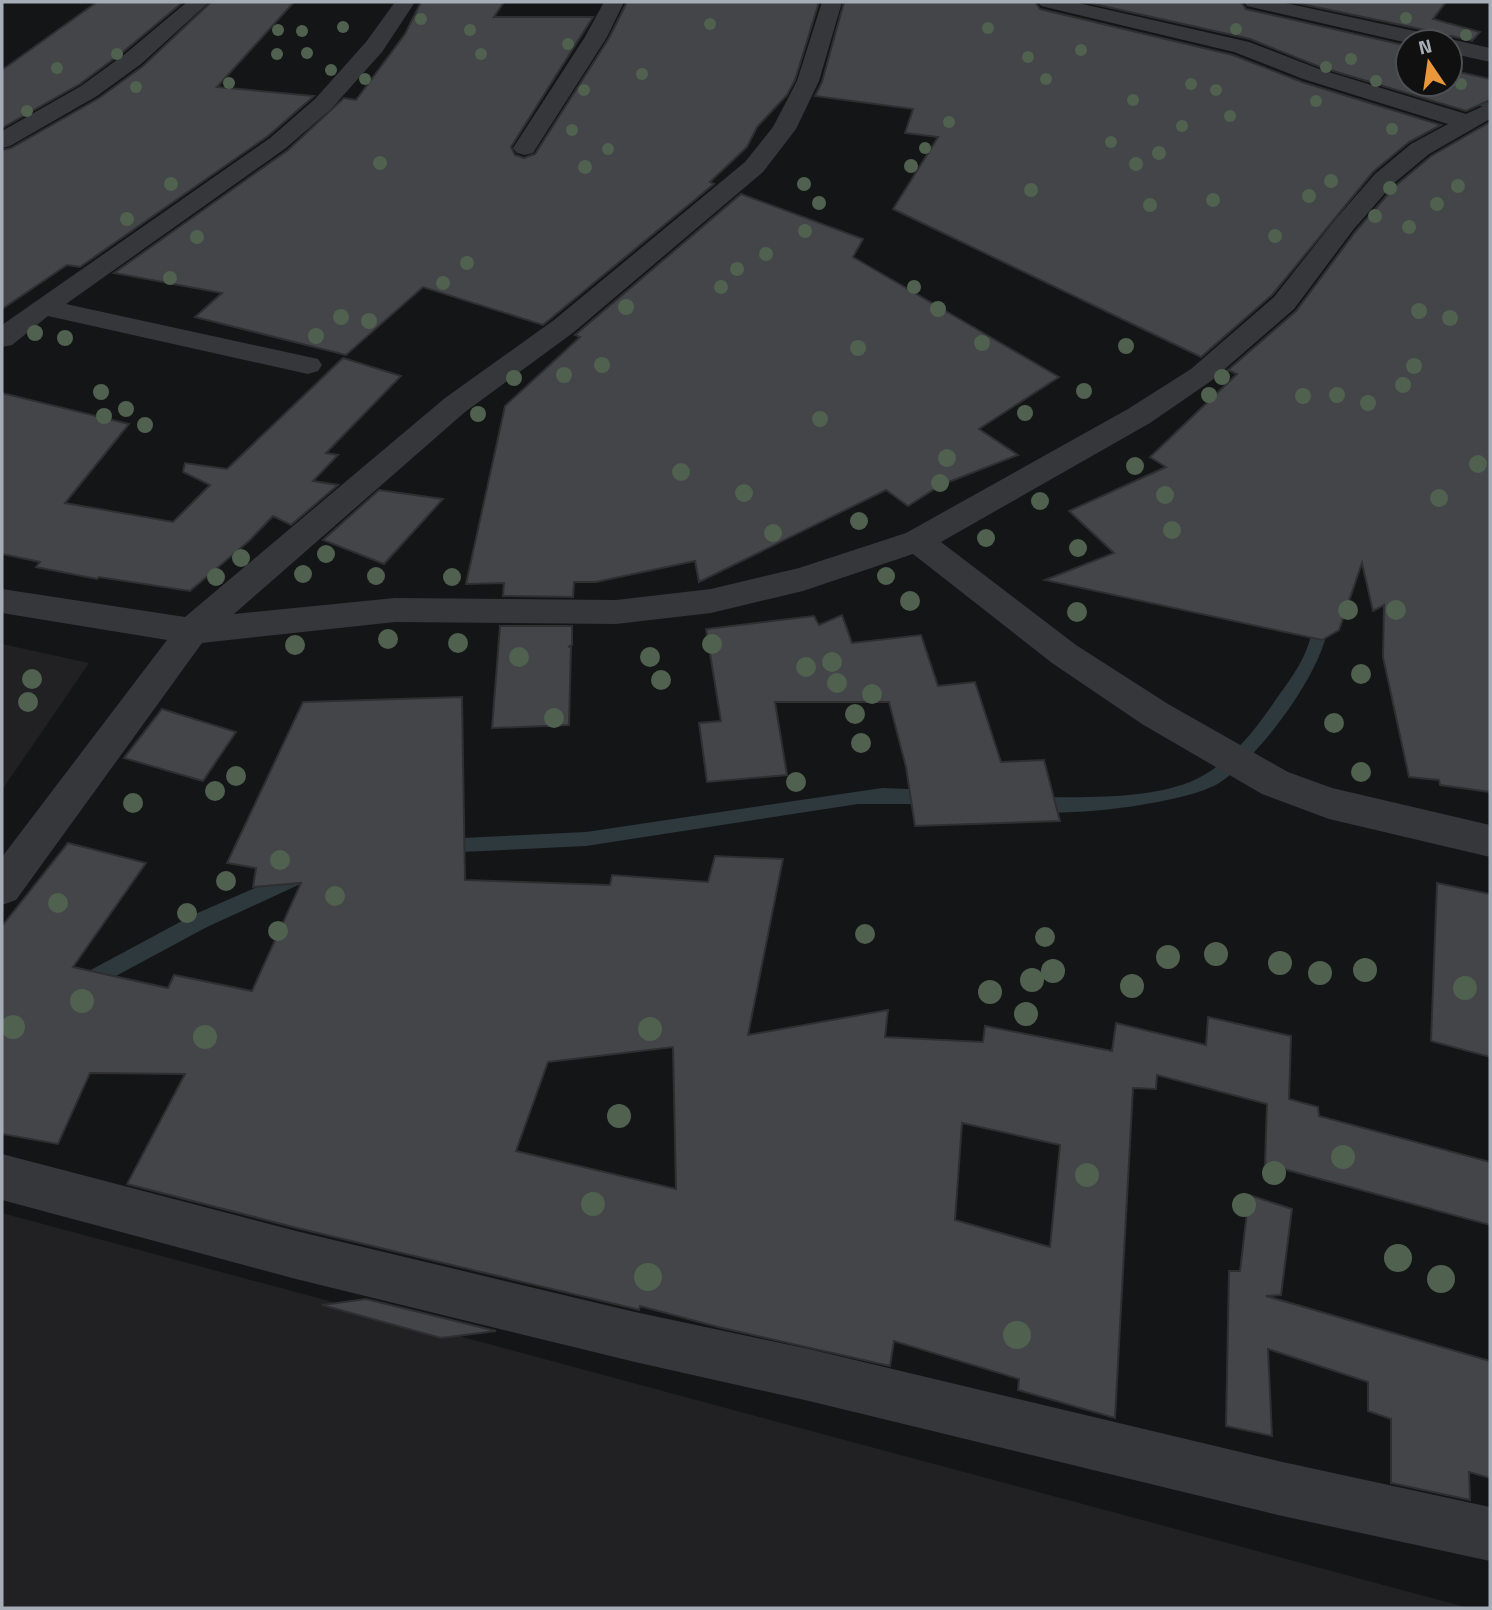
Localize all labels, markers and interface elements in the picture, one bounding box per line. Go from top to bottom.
north arrow [1394,28,1464,98]
text: N [1415,30,1435,62]

